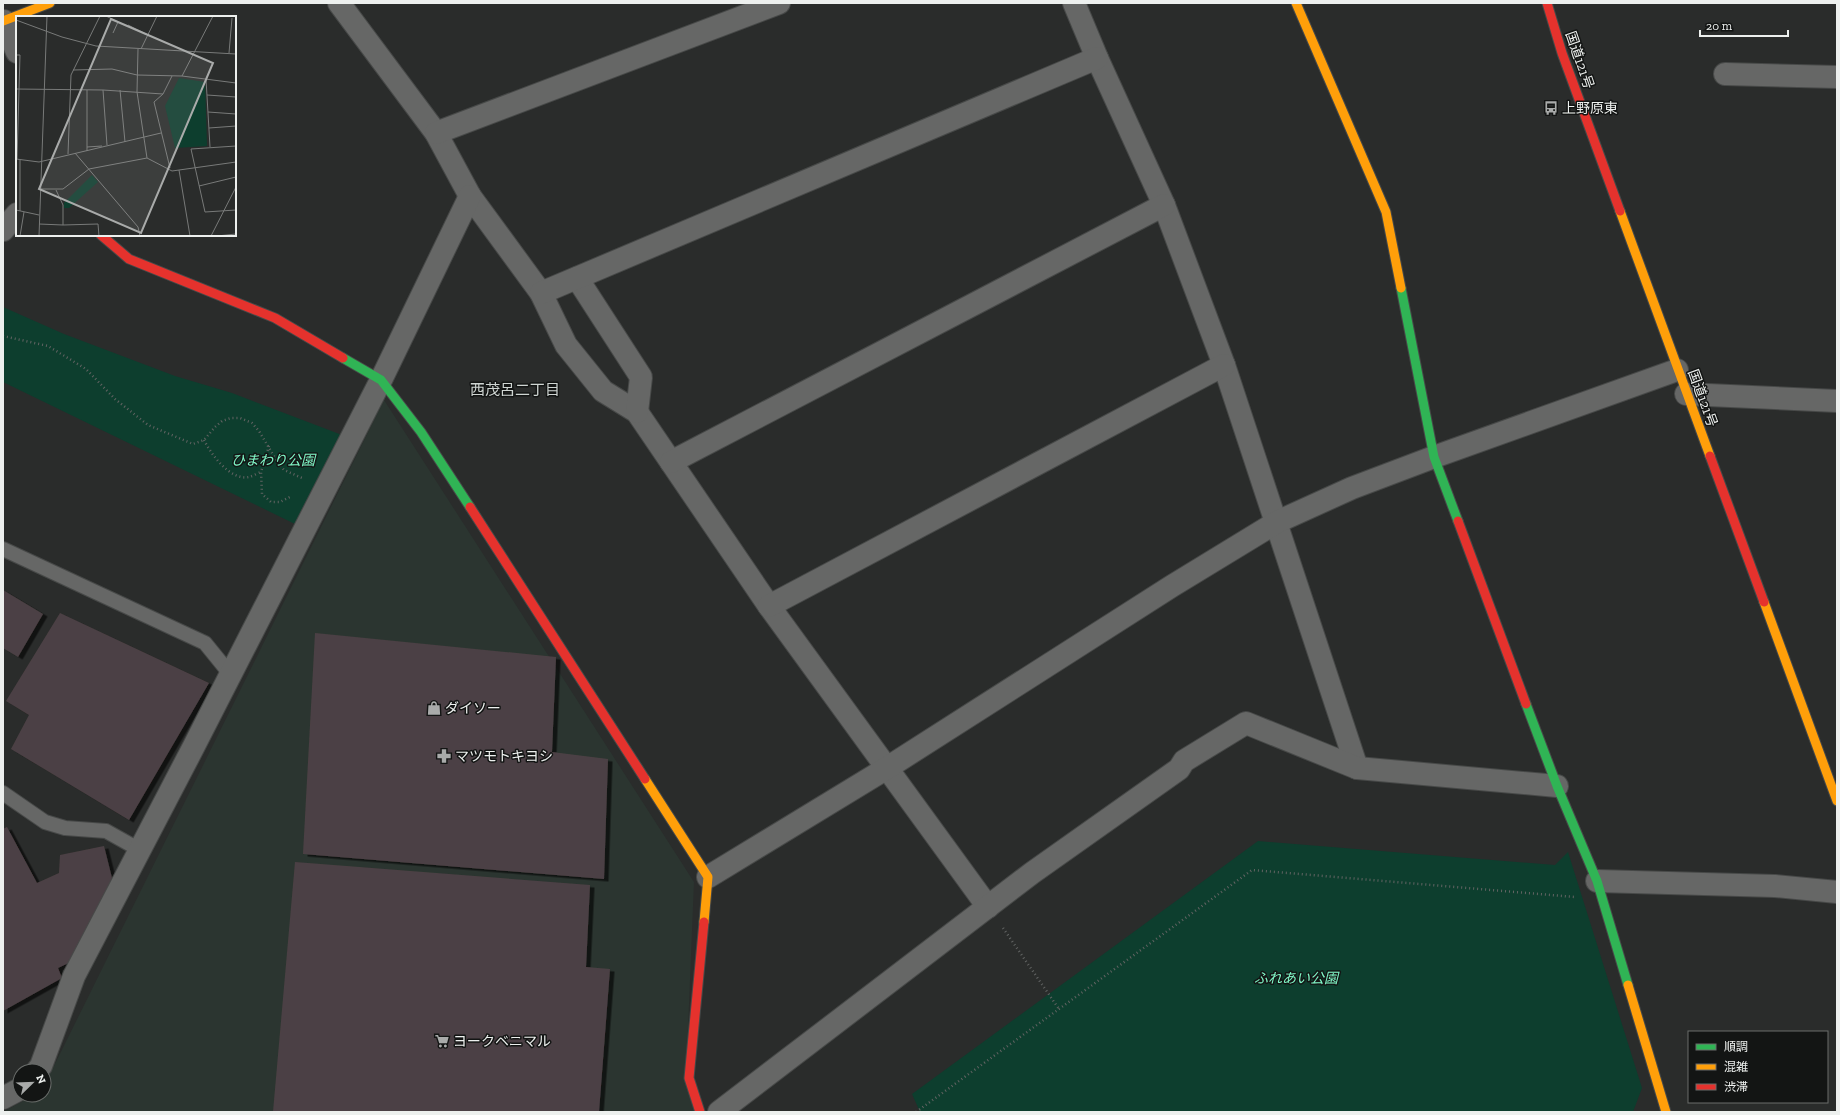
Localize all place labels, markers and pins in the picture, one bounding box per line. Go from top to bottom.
bus stop icon: 上野原東 [1543,100,1559,116]
place label: 上野原東 [1562,100,1618,117]
shop icon: ダイソー [426,700,442,716]
place label: ダイソー [445,700,501,717]
pharmacy icon: マツモトキヨシ [436,748,452,764]
place label: マツモトキヨシ [455,748,553,765]
supermarket icon: ヨークベニマル [434,1033,450,1049]
place label: ヨークベニマル [453,1033,551,1050]

